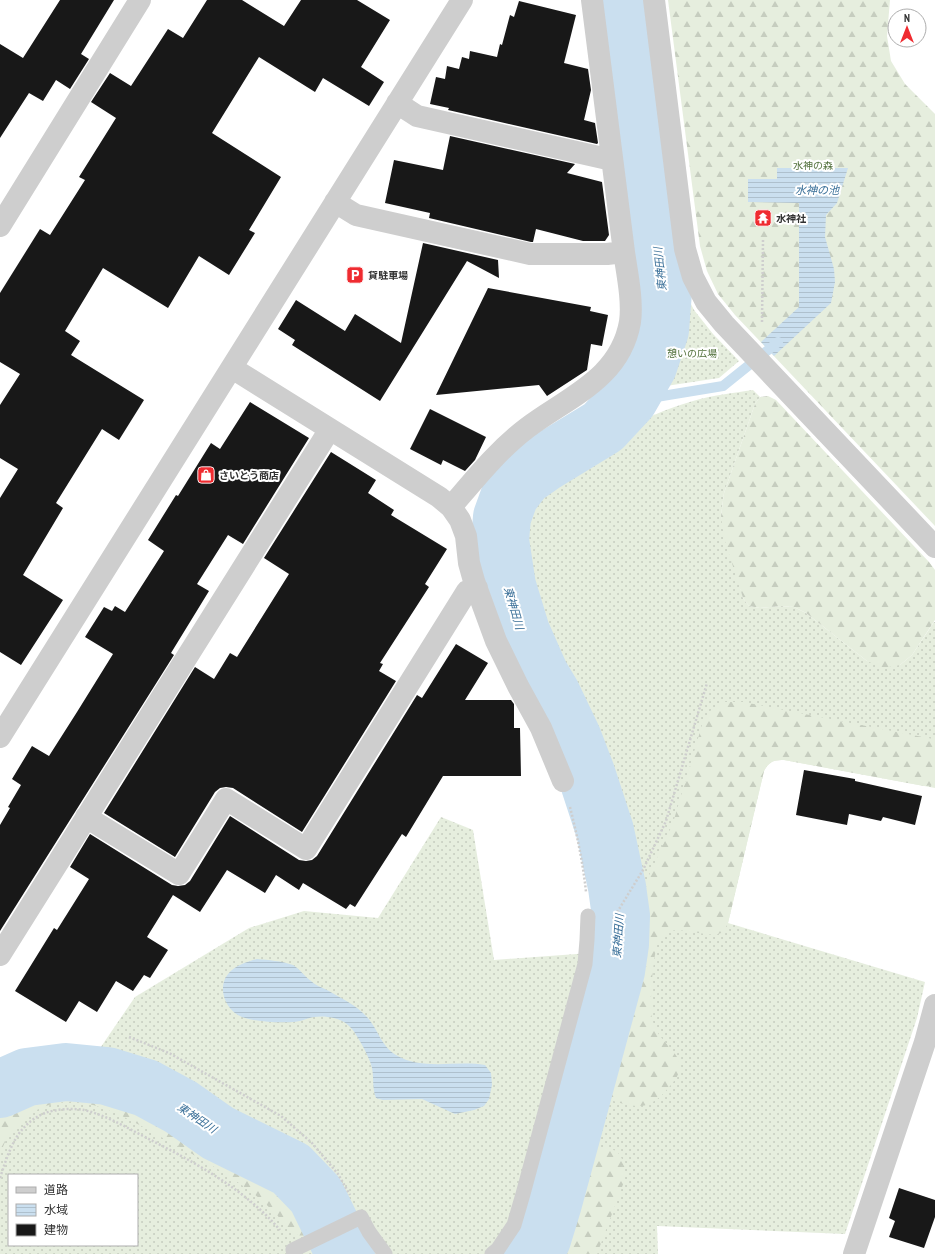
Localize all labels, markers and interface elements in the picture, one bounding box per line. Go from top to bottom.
north arrow [887,8,927,48]
text: N [904,11,910,25]
park label: 水神の森 [793,159,833,172]
water label: 水神の池 [795,183,840,197]
temple icon: 水神社 [753,208,773,228]
place label: 水神社 [776,212,807,225]
water label: 東神田川 [651,245,669,292]
parking icon: 貸駐車場 [345,265,365,285]
place label: 貸駐車場 [368,269,408,282]
park label: 憩いの広場 [667,347,717,360]
shop icon: さいとう商店 [196,465,216,485]
place label: さいとう商店 [219,469,279,482]
water label: 東神田川 [501,585,527,632]
water label: 東神田川 [609,913,627,958]
water label: 東神田川 [175,1100,220,1137]
legend [8,1174,138,1246]
text: 道路 [44,1182,68,1197]
text: 水域 [44,1202,68,1217]
text: 建物 [44,1222,68,1237]

